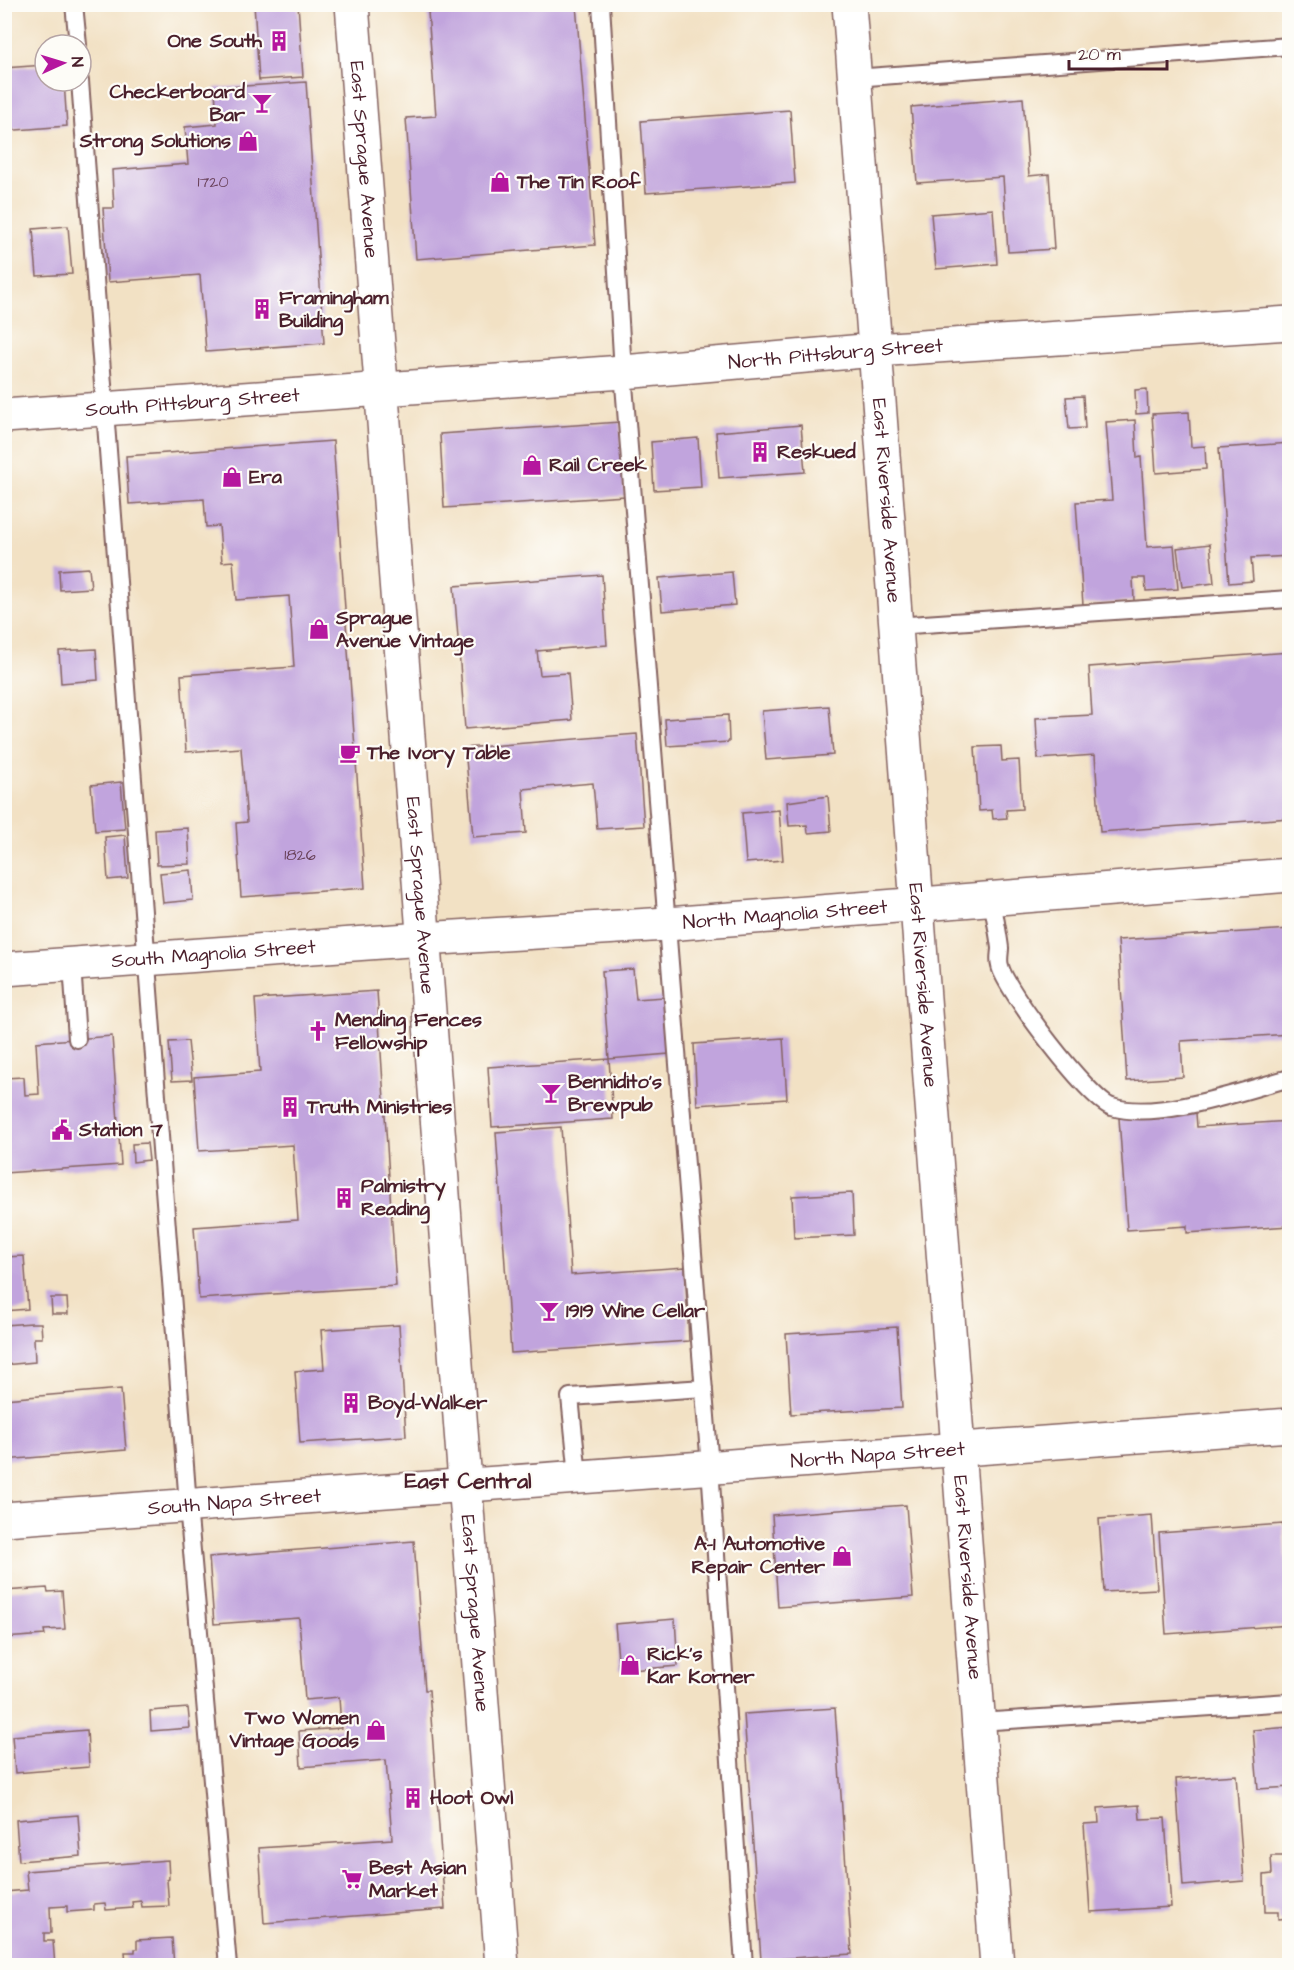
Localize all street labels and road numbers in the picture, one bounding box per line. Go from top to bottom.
street label: East Sprague Avenue [342,60,385,259]
street label: North Pittsburg Street [727,332,944,377]
street label: South Pittsburg Street [84,381,301,424]
street label: East Riverside Avenue [865,397,908,604]
street label: East Sprague Avenue [399,796,442,995]
street label: East Riverside Avenue [901,882,945,1089]
street label: North Magnolia Street [682,893,889,937]
street label: South Magnolia Street [110,933,317,975]
street label: North Napa Street [790,1435,966,1475]
street label: East Riverside Avenue [946,1474,989,1681]
street label: South Napa Street [147,1482,322,1522]
street label: East Sprague Avenue [454,1514,497,1713]

